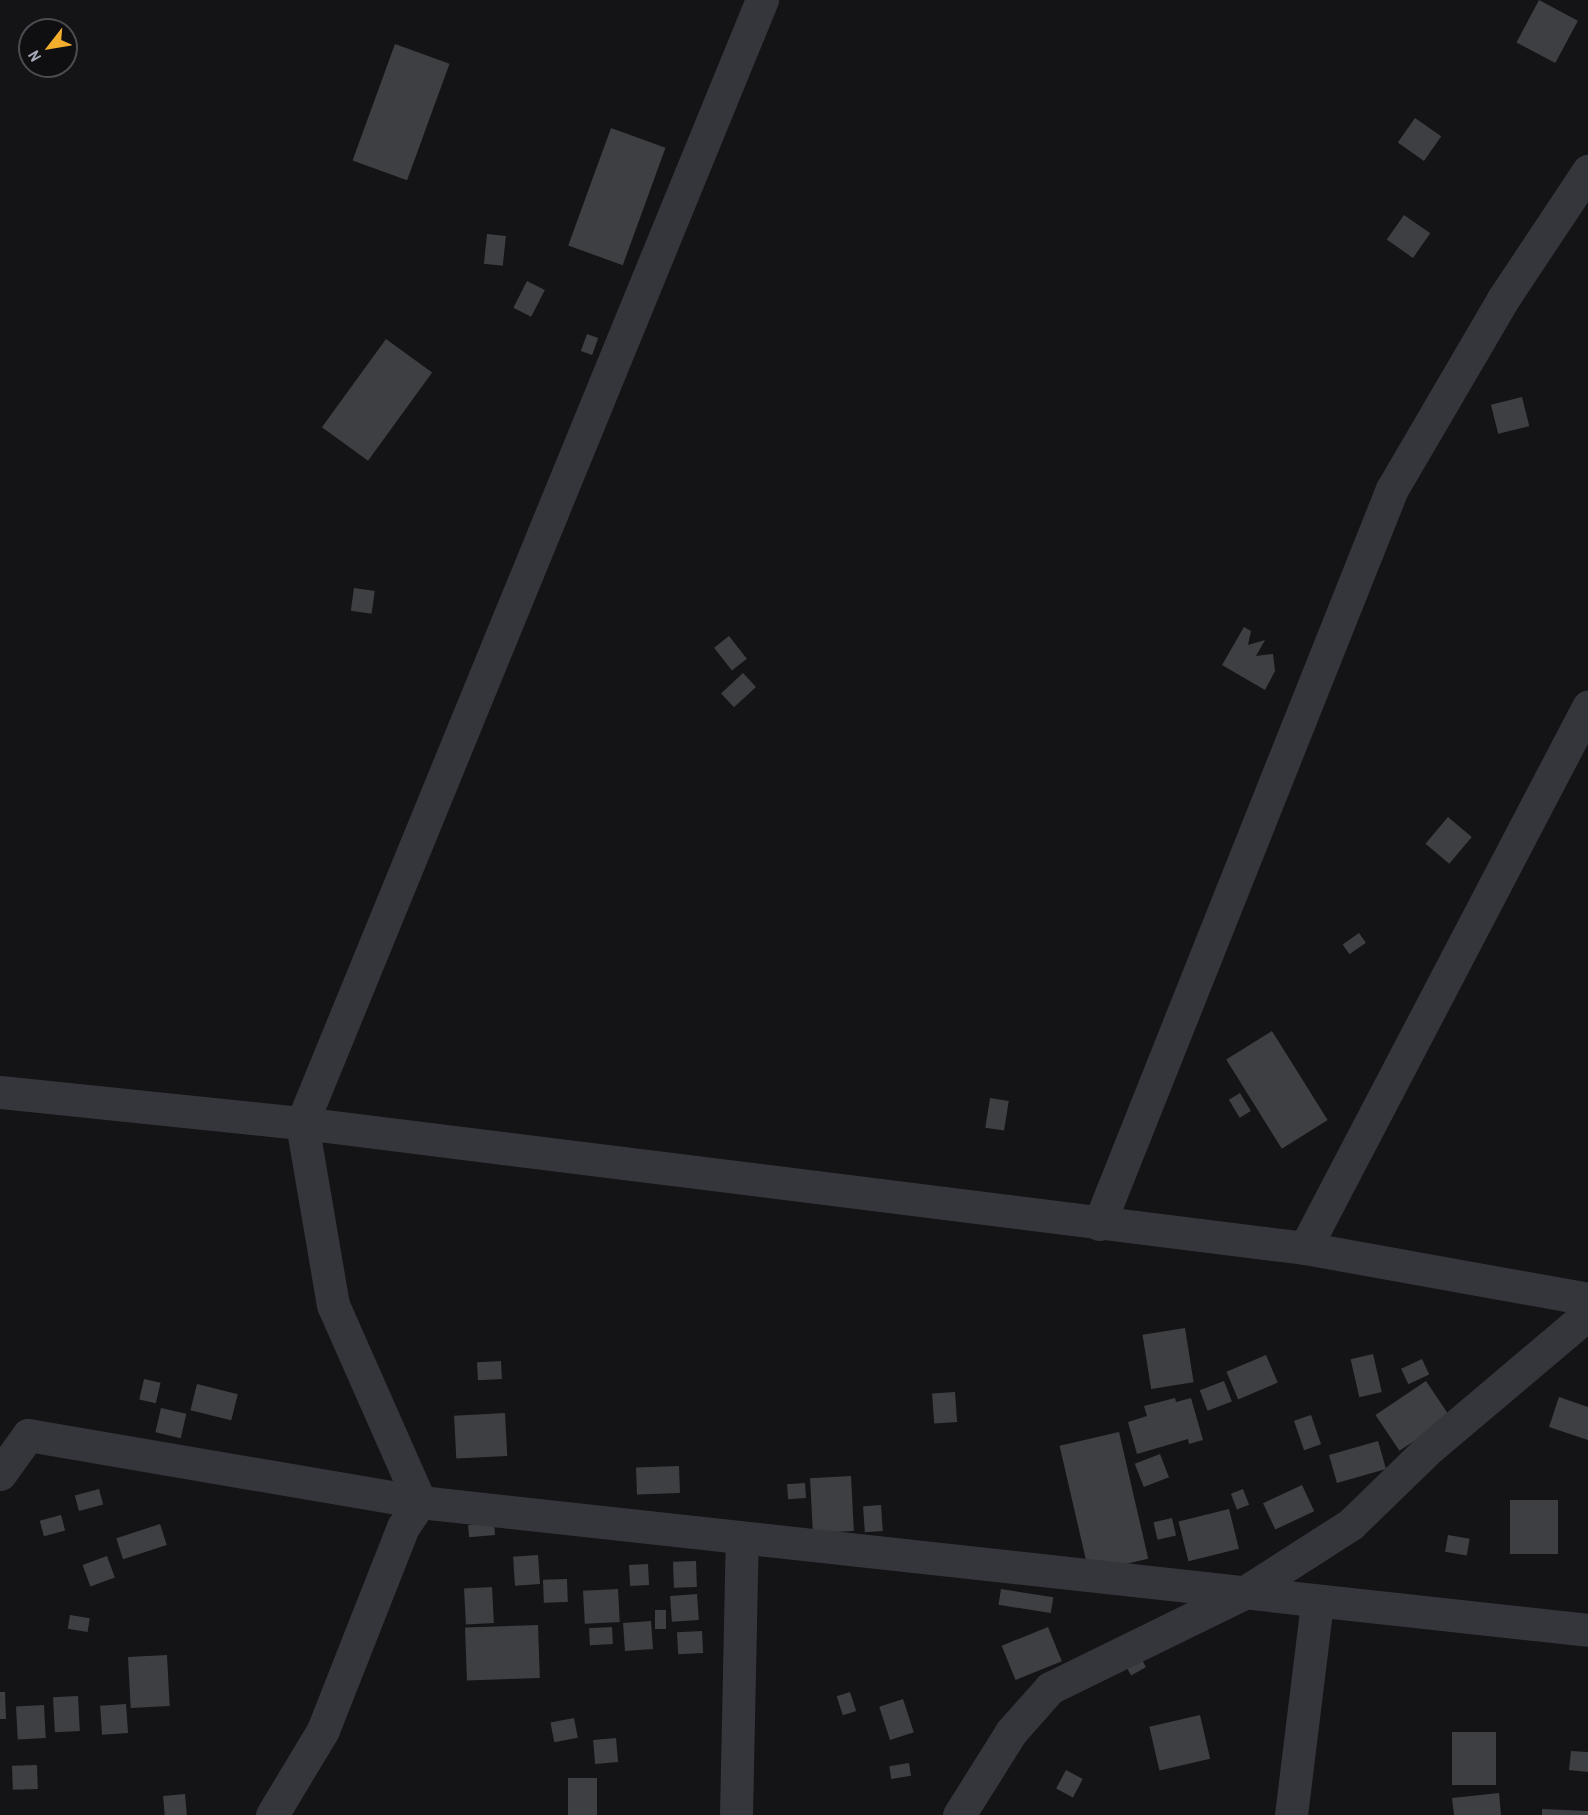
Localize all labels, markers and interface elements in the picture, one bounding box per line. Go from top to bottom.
north arrow [18,18,78,78]
text: N [22,47,46,66]

